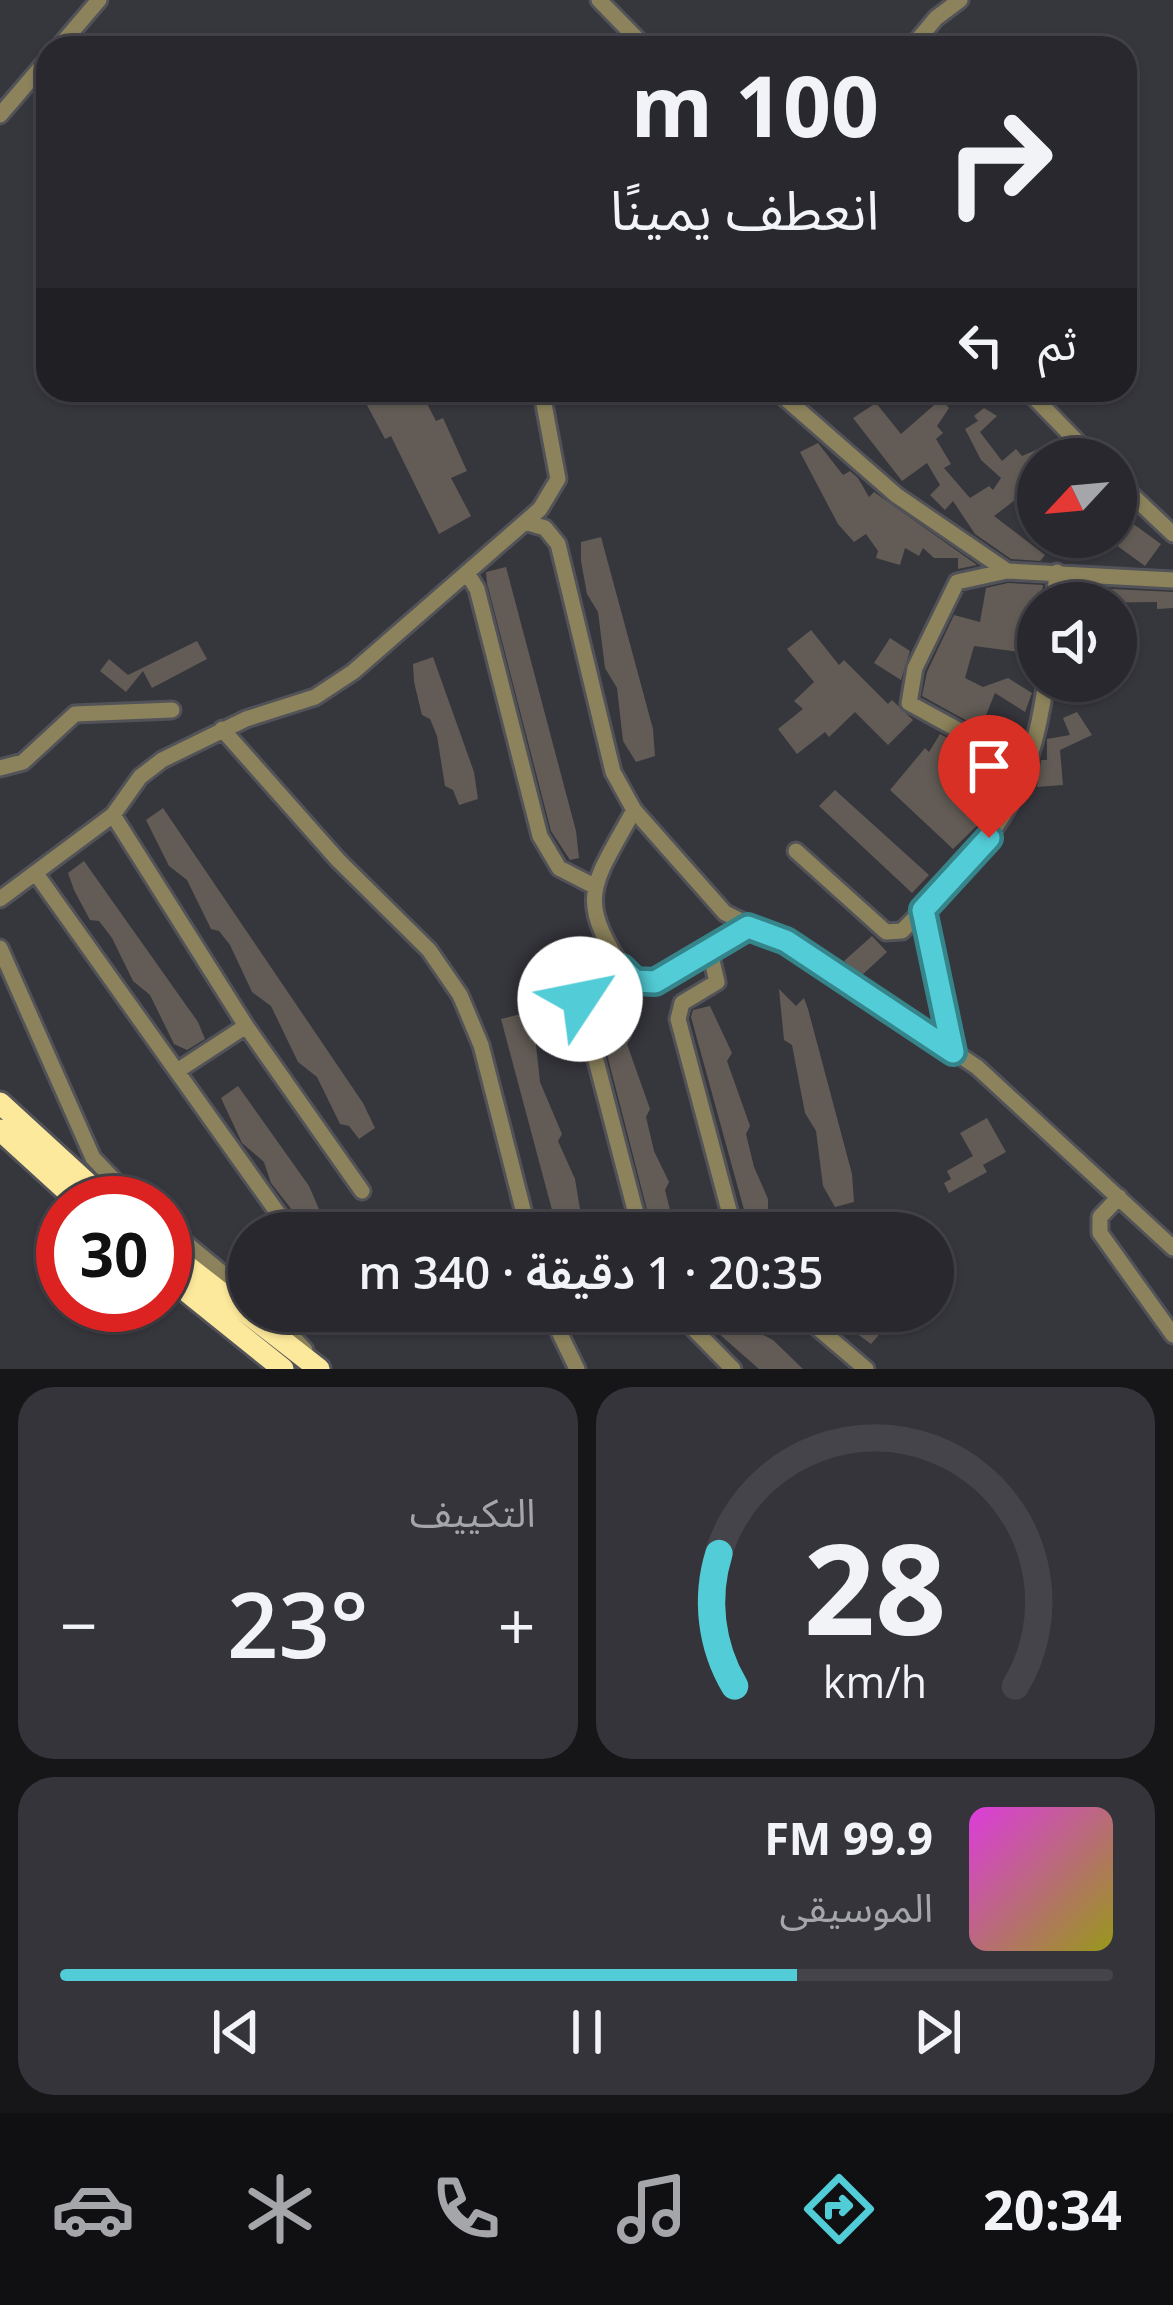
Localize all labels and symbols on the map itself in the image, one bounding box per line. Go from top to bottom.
north arrow [1017,438,1137,558]
pin [938,715,1040,838]
position arrow [517,936,643,1062]
speed limit sign: 30 [36,1176,192,1332]

